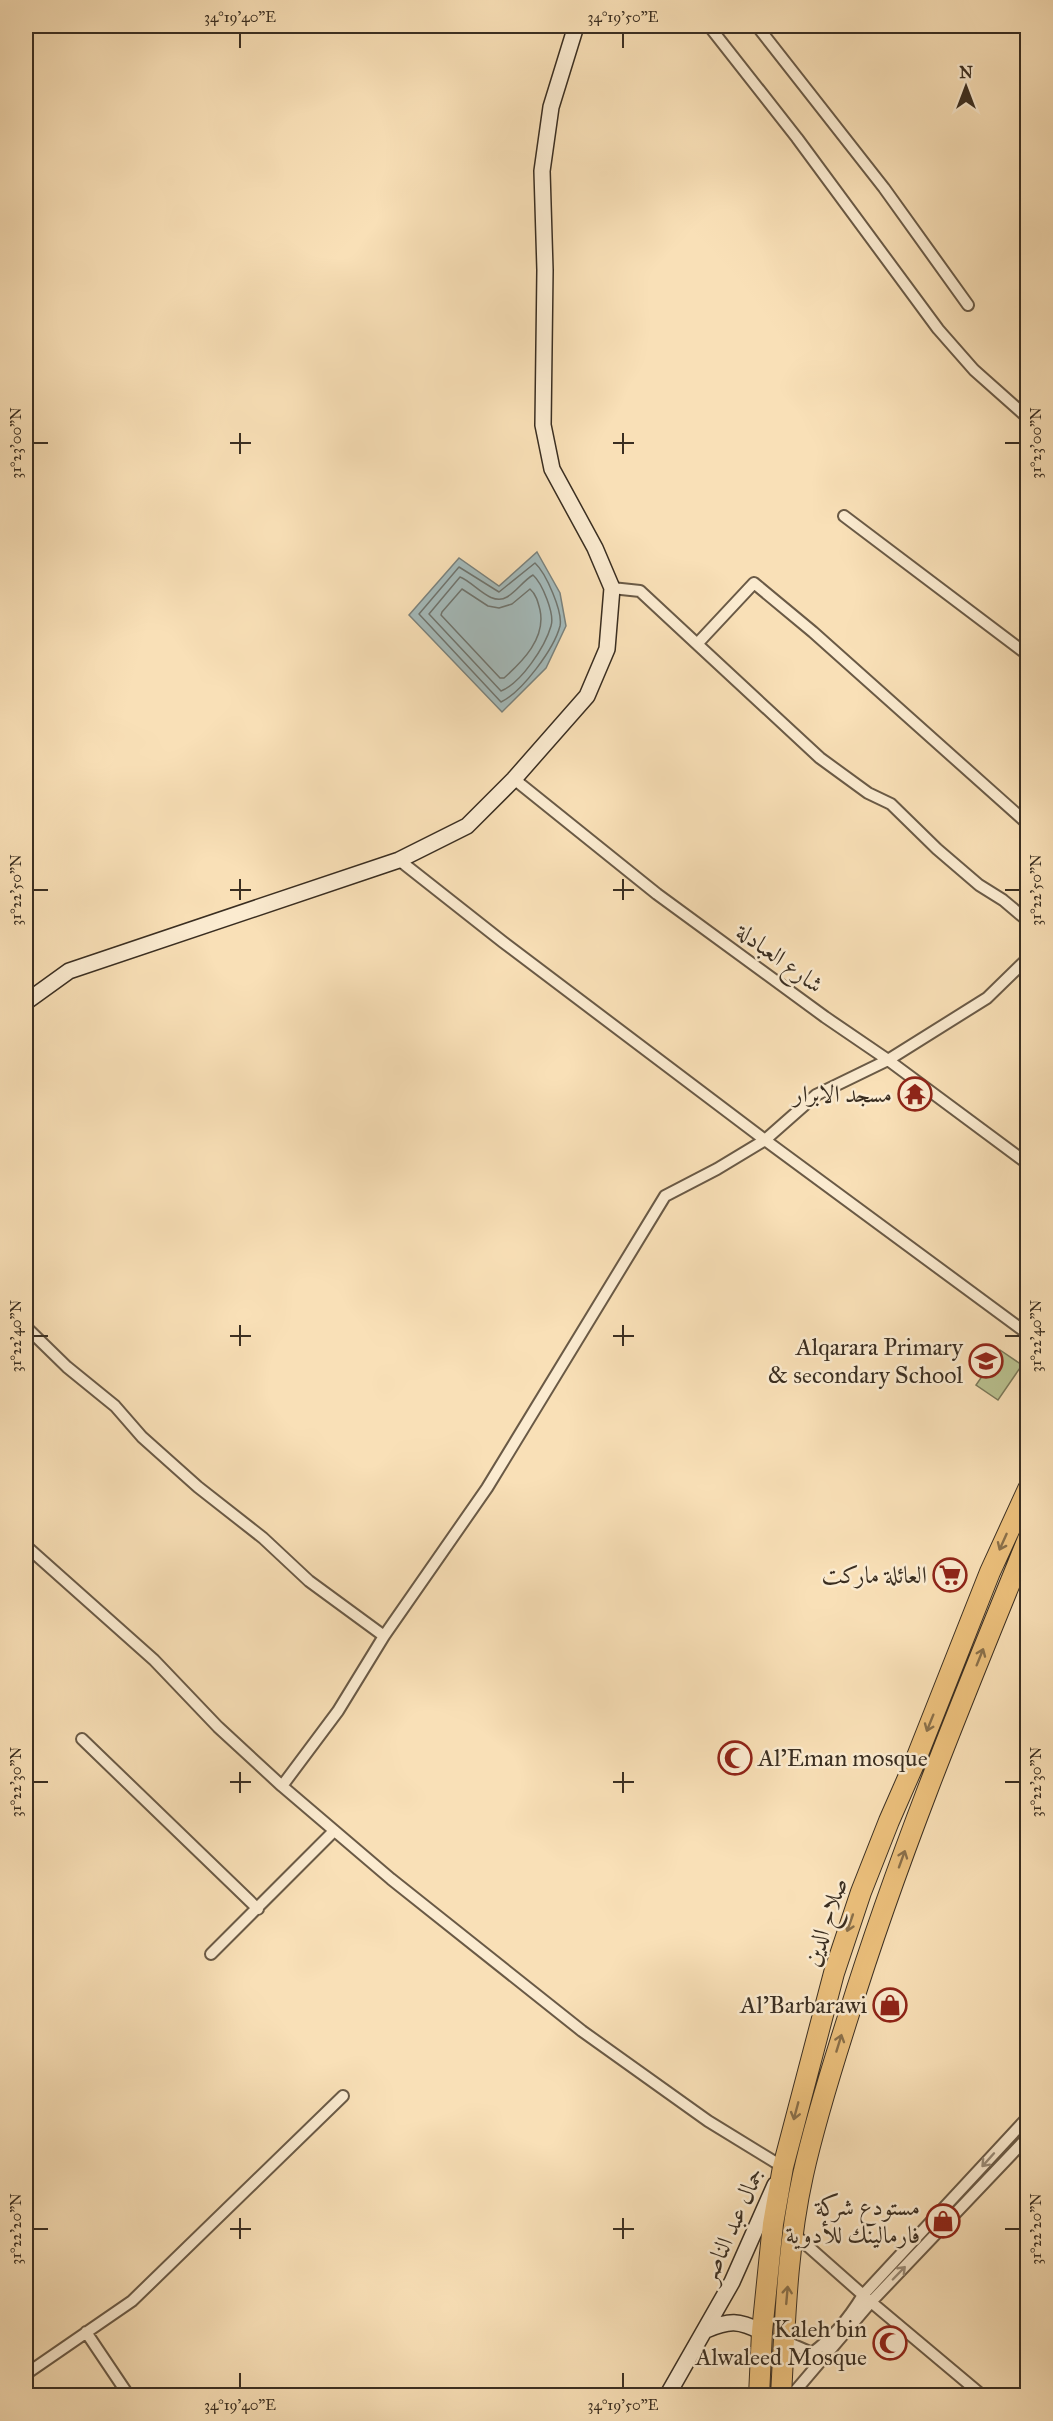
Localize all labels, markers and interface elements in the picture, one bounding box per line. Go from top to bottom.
text: 34°19'40"E [204,8,276,26]
text: 34°19'50"E [588,8,659,26]
north arrow [936,57,996,117]
text: N [959,63,973,82]
text: 31°23'00"N [7,407,25,479]
text: 31°23'00"N [1027,407,1045,479]
text: 31°22'50"N [7,854,25,926]
text: 31°22'50"N [1027,854,1045,926]
street label: شارع العبادلة [727,916,829,1004]
temple icon: مسجد الابرار [897,1076,933,1112]
place label: مسجد الابرار [791,1079,892,1109]
text: 31°22'40"N [7,1299,25,1372]
text: 31°22'40"N [1027,1299,1045,1372]
place label: Alqarara Primary & secondary School [768,1332,964,1390]
school or university icon: Alqarara Primary & secondary School [968,1343,1004,1379]
one-way arrow [997,1533,1009,1551]
supermarket icon: العائلة ماركت [932,1557,968,1593]
place label: العائلة ماركت [821,1560,927,1590]
one-way arrow [975,1649,986,1667]
one-way arrow [924,1713,935,1731]
mosque icon: Al'Eman mosque [717,1740,753,1776]
place label: Al'Eman mosque [757,1743,928,1773]
text: 31°22'30"N [7,1747,25,1817]
text: 31°22'30"N [1027,1747,1045,1817]
one-way arrow [898,1850,909,1869]
street label: صلاح الدين [796,1874,860,1972]
one-way arrow [844,1913,855,1932]
shop icon: Al'Barbarawi [872,1987,908,2023]
place label: Al'Barbarawi [739,1990,867,2020]
one-way arrow [835,2034,846,2053]
one-way arrow [790,2101,801,2120]
one-way arrow [981,2152,995,2167]
street label: جمال عبد الناصر [692,2163,772,2291]
place label: مستودع شركة فارمالينك للأدوية [785,2192,920,2250]
text: 31°22'20"N [7,2193,25,2265]
text: 31°22'20"N [1027,2193,1045,2265]
shop icon: مستودع شركة فارمالينك للأدوية [925,2203,961,2239]
one-way arrow [892,2265,906,2280]
one-way arrow [782,2286,793,2306]
place label: Kaleh bin Alwaleed Mosque [694,2314,867,2372]
mosque icon: Kaleh bin Alwaleed Mosque [872,2325,908,2361]
text: 34°19'40"E [204,2396,276,2414]
text: 34°19'50"E [588,2396,659,2414]

